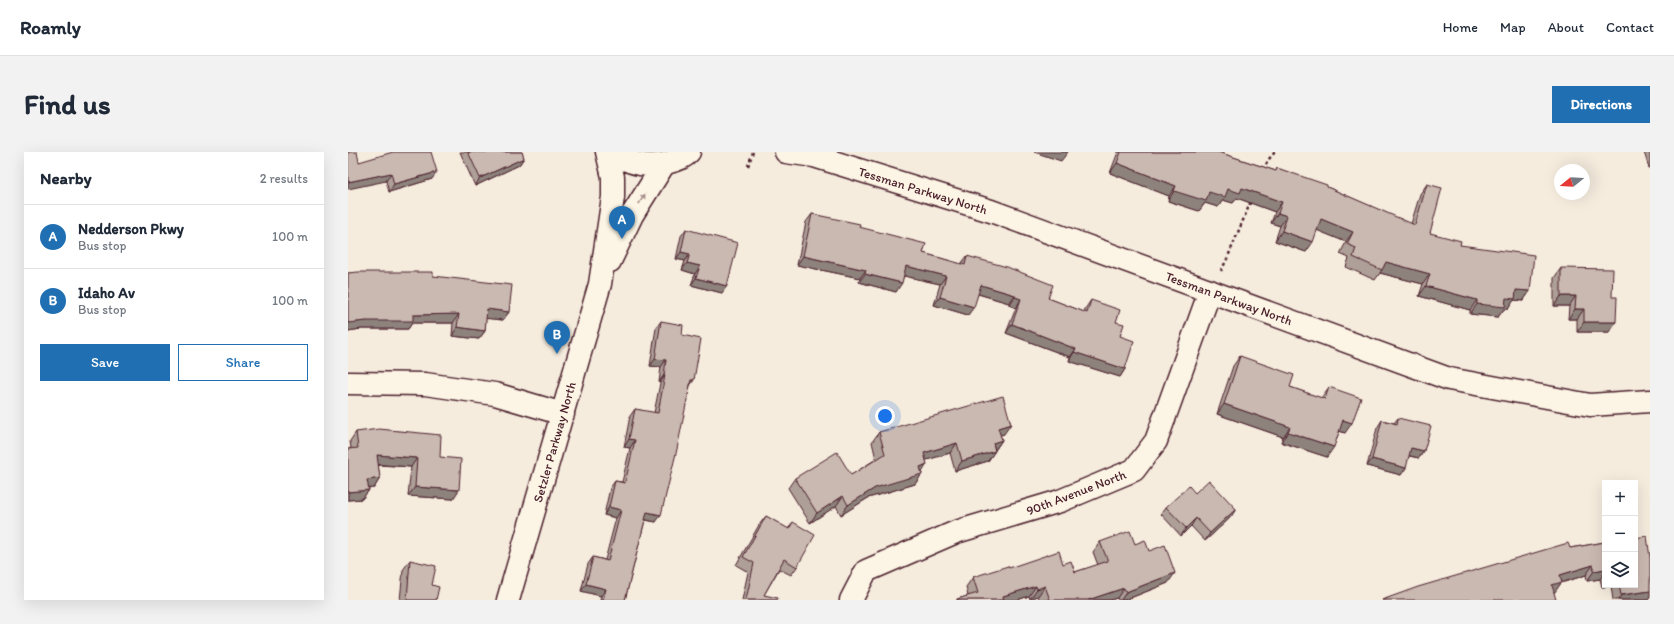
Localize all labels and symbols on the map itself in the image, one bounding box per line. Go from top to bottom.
street label: Tessman Parkway North [857,164,989,217]
north arrow [1554,164,1590,200]
one-way arrow [638,194,646,204]
pin: A [609,206,635,239]
street label: Tessman Parkway North [1163,269,1295,329]
pin: B [544,321,570,354]
street label: Setzler Parkway North [530,380,579,504]
your location [875,406,895,426]
street label: 90th Avenue North [1024,467,1128,518]

